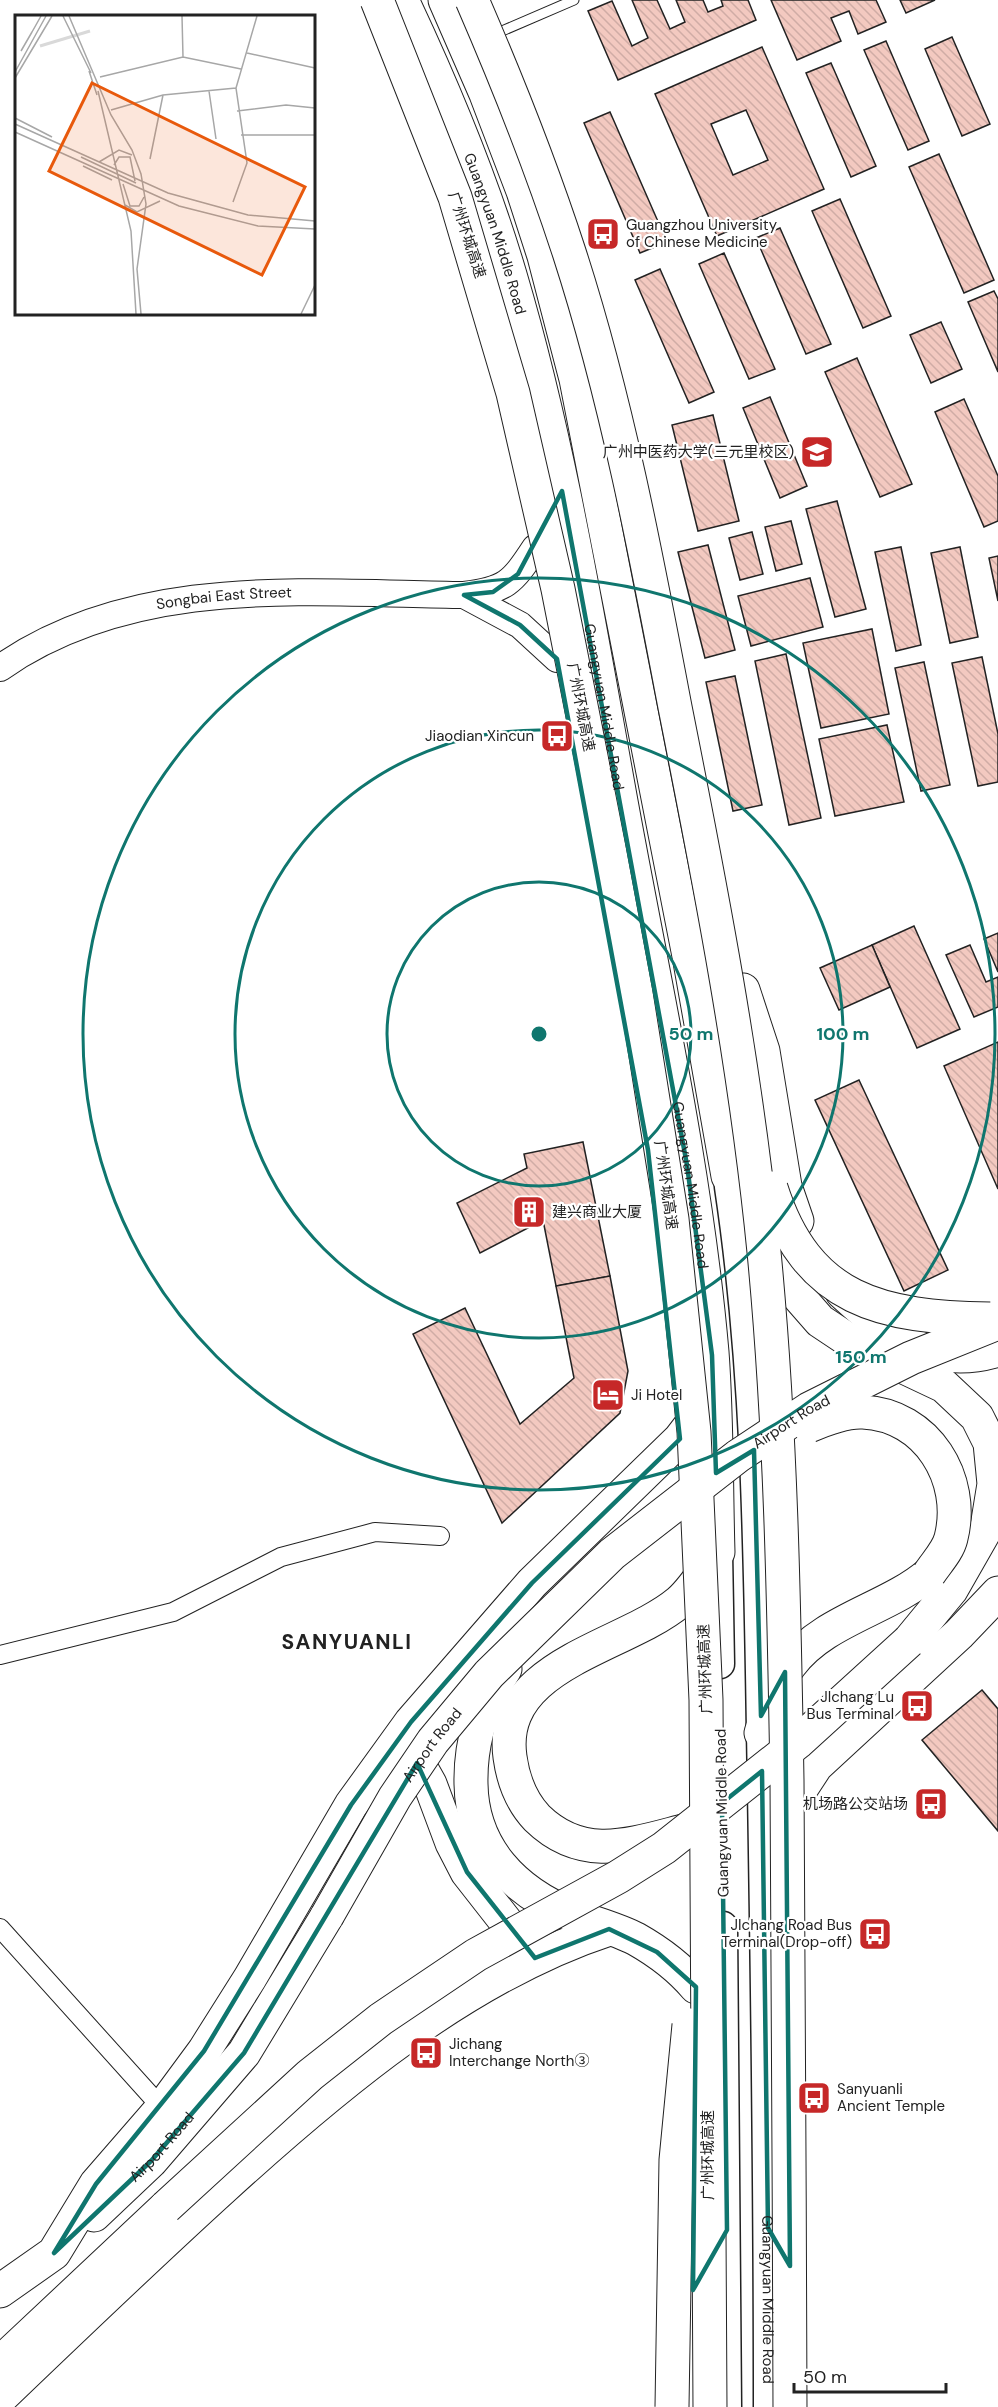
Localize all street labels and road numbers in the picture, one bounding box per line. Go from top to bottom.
street label: Guangyuan Middle Road [459,150,531,317]
street label: 广州环城高速 [444,189,490,281]
street label: Songbai East Street [155,582,292,614]
street label: Guangyuan Middle Road [579,622,629,792]
street label: 广州环城高速 [563,661,599,753]
street label: Guangyuan Middle Road [668,1100,713,1270]
street label: 广州环城高速 [650,1139,682,1231]
street label: Airport Road [749,1390,833,1454]
street label: 广州环城高速 [693,1624,717,1714]
street label: Airport Road [398,1704,466,1786]
street label: Guangyuan Middle Road [711,1729,733,1897]
street label: Airport Road [125,2108,199,2186]
street label: 广州环城高速 [698,2110,718,2200]
street label: Guangyuan Middle Road [757,2215,778,2384]

